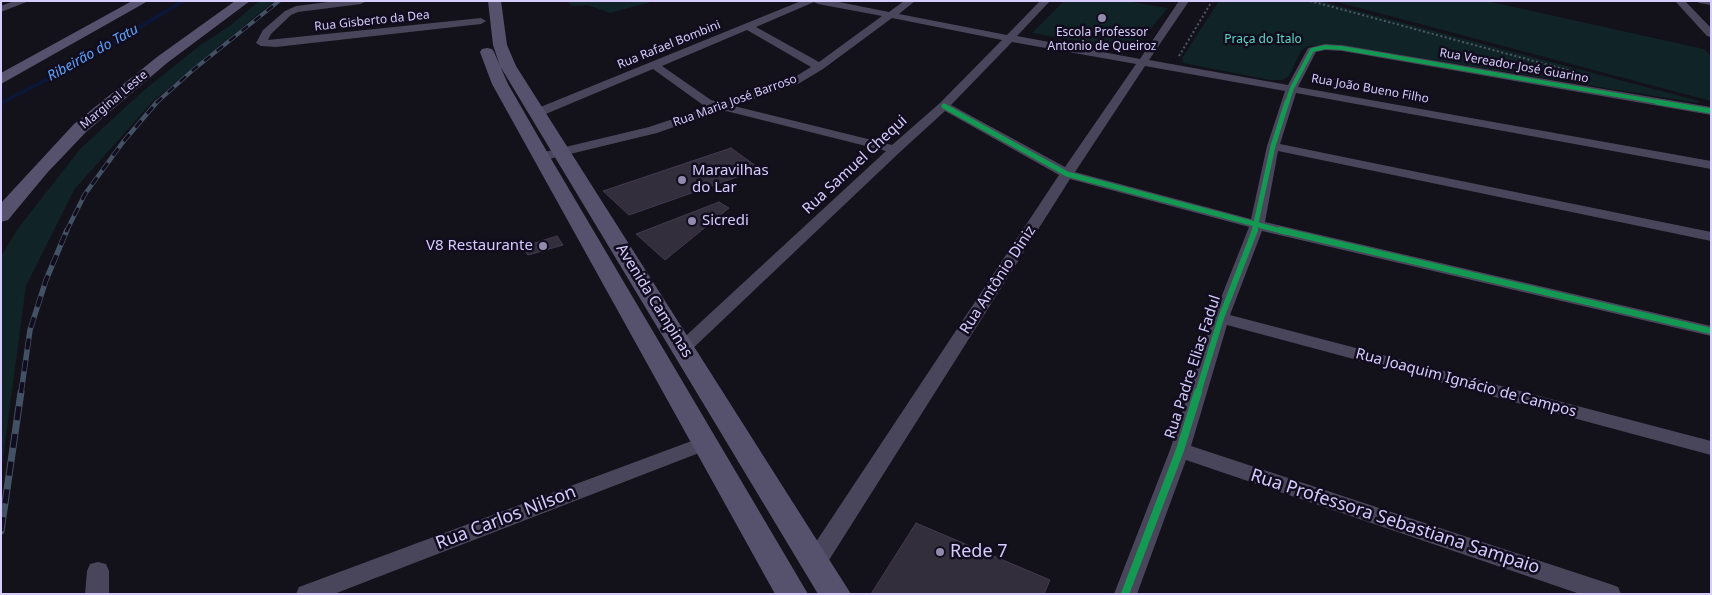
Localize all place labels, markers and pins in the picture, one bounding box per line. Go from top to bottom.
marker: Escola Professor Antonio de Queiroz [1096,12,1108,24]
place label: Escola Professor Antonio de Queiroz [1048,26,1156,54]
place label: Maravilhas do Lar [692,162,769,197]
marker: Maravilhas do Lar [676,174,688,186]
place label: Sicredi [702,212,749,230]
marker: Sicredi [686,215,698,227]
place label: V8 Restaurante [426,237,533,255]
marker: V8 Restaurante [537,240,549,252]
place label: Rede 7 [950,541,1008,563]
marker: Rede 7 [934,546,946,558]

